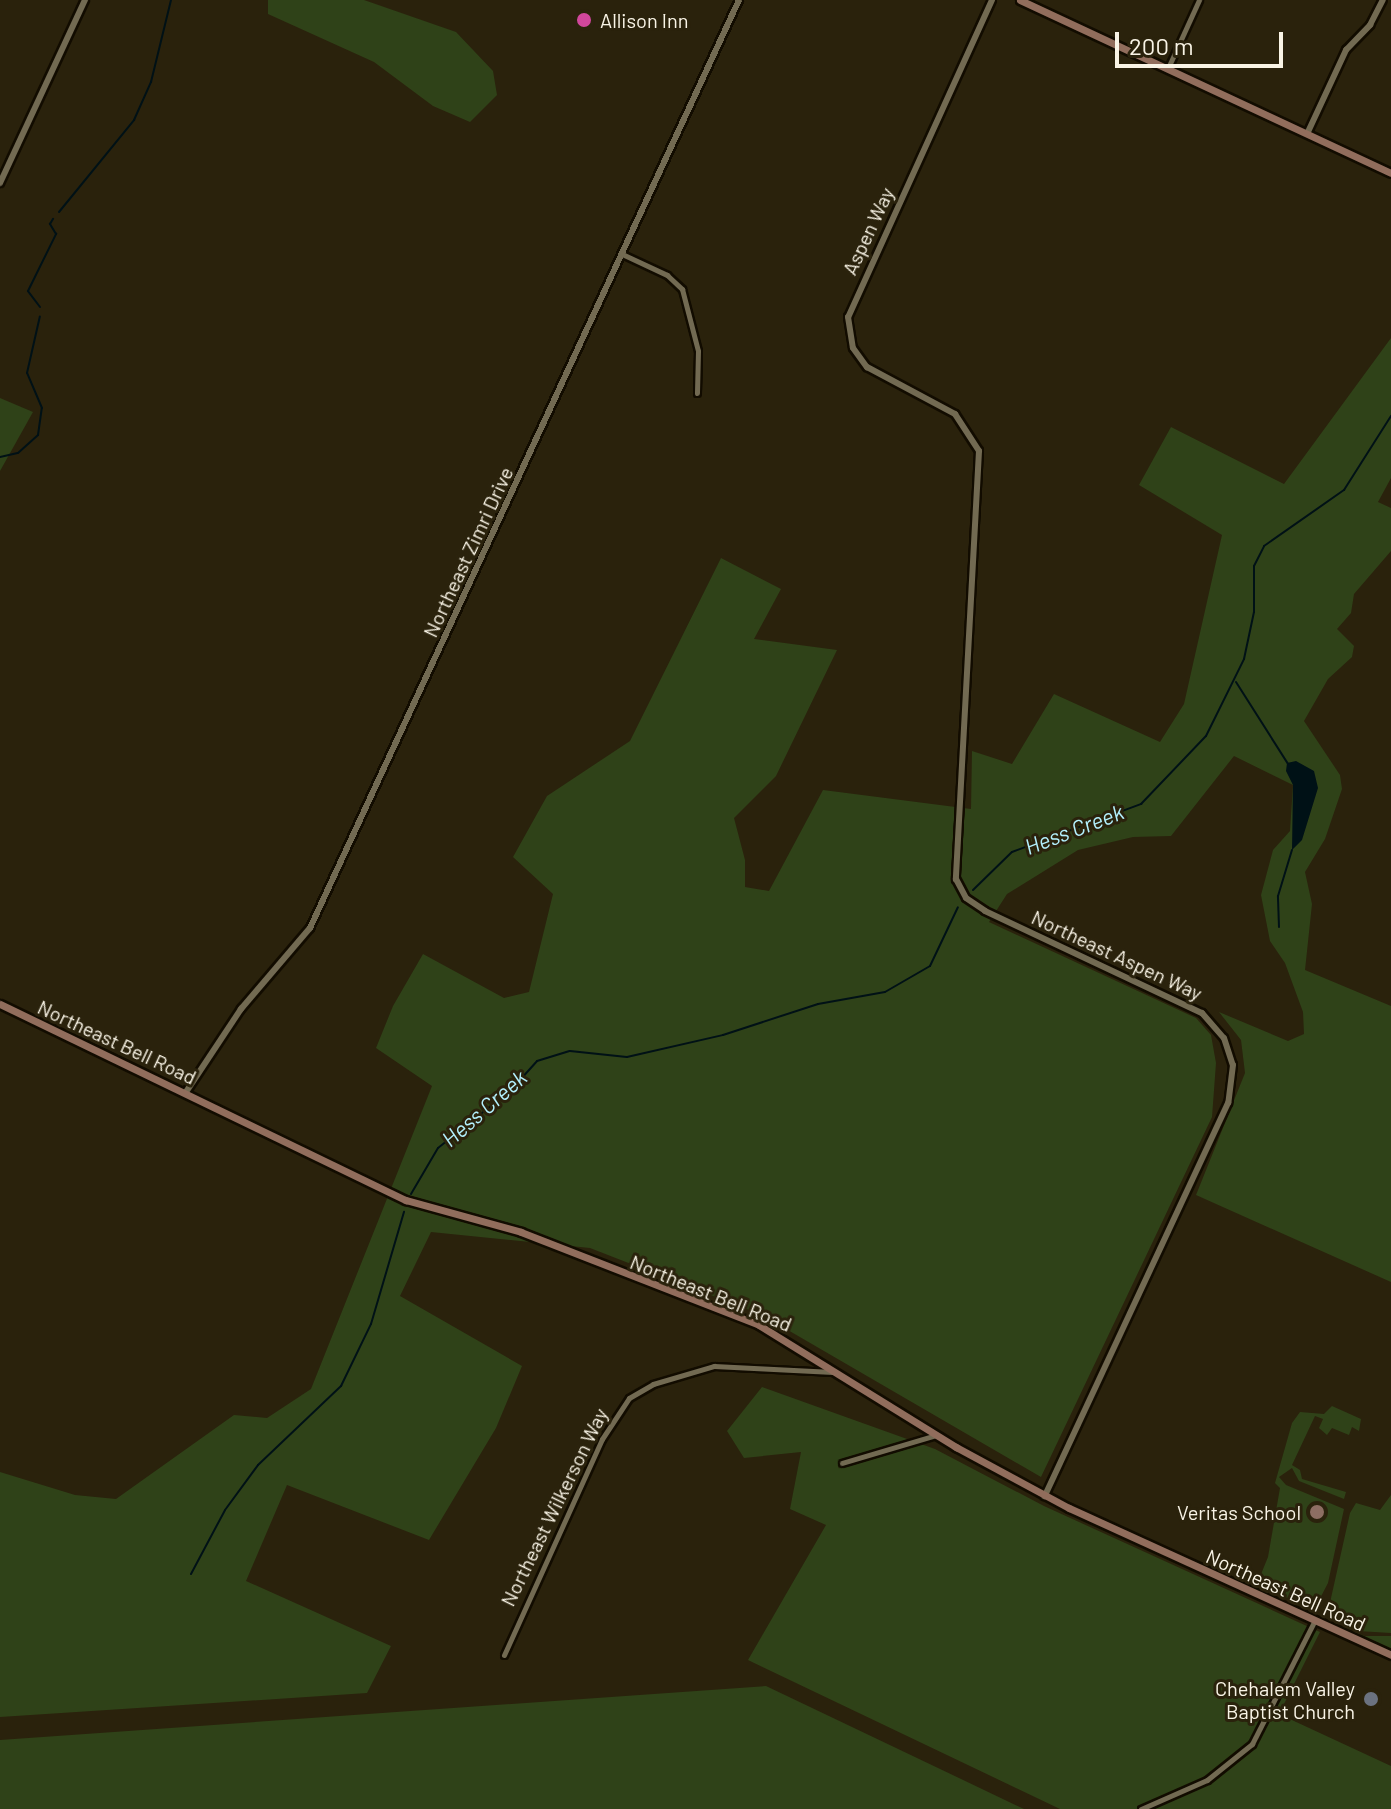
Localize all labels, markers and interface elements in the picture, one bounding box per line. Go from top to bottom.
place label: Allison Inn [600,8,688,32]
marker: Allison Inn [575,11,593,29]
scale bar [1119,16,1287,66]
text: 200 m [1129,31,1194,60]
street label: Aspen Way [837,183,899,279]
street label: Northeast Zimri Drive [418,463,518,641]
water label: Hess Creek [1021,798,1127,860]
street label: Northeast Aspen Way [1028,905,1206,1005]
street label: Northeast Bell Road [34,995,200,1089]
water label: Hess Creek [436,1064,532,1152]
street label: Northeast Bell Road [627,1250,795,1336]
street label: Northeast Wilkerson Way [496,1404,612,1610]
place label: Veritas School [1177,1500,1301,1524]
marker: Veritas School [1308,1503,1326,1521]
street label: Northeast Bell Road [1202,1544,1370,1636]
place label: Chehalem Valley Baptist Church [1215,1676,1355,1723]
marker: Chehalem Valley Baptist Church [1362,1690,1380,1708]

